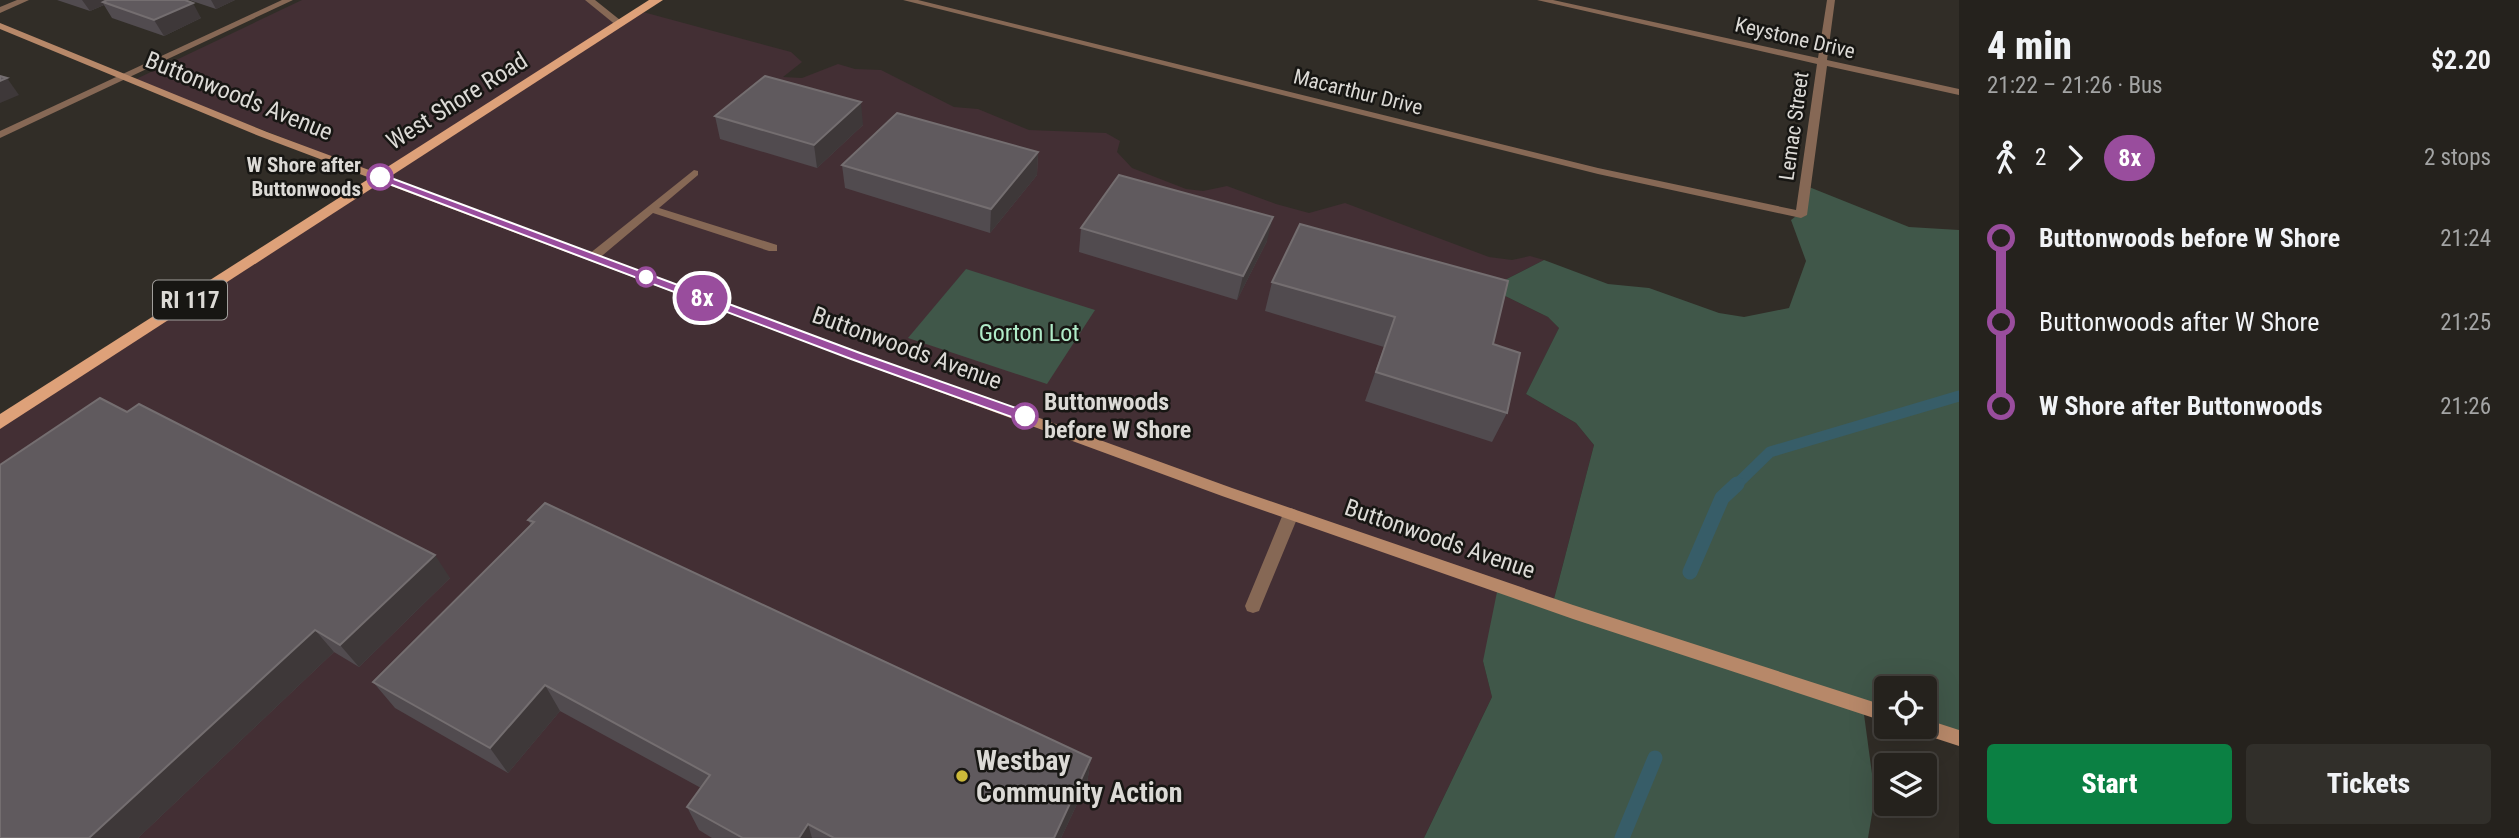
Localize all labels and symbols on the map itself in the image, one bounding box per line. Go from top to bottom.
street label: Keystone Drive [1733,13,1858,64]
street label: Buttonwoods Avenue [141,46,337,146]
street label: West Shore Road [381,47,533,155]
street label: Macarthur Drive [1291,64,1425,120]
street label: Lemac Street [1775,70,1813,182]
place label: W Shore after Buttonwoods [246,153,361,201]
marker: W Shore after Buttonwoods [367,164,393,190]
unlabelled marker [636,267,656,287]
line badge: 8x [670,275,734,321]
road number: RI 117 [153,280,227,320]
street label: Buttonwoods Avenue [808,301,1006,395]
park label: Gorton Lot [979,319,1079,347]
place label: Buttonwoods before W Shore [1044,388,1191,444]
marker: Buttonwoods before W Shore [1012,403,1038,429]
street label: Buttonwoods Avenue [1341,493,1539,585]
place label: Westbay Community Action [976,744,1183,809]
marker: Westbay Community Action [954,768,970,784]

